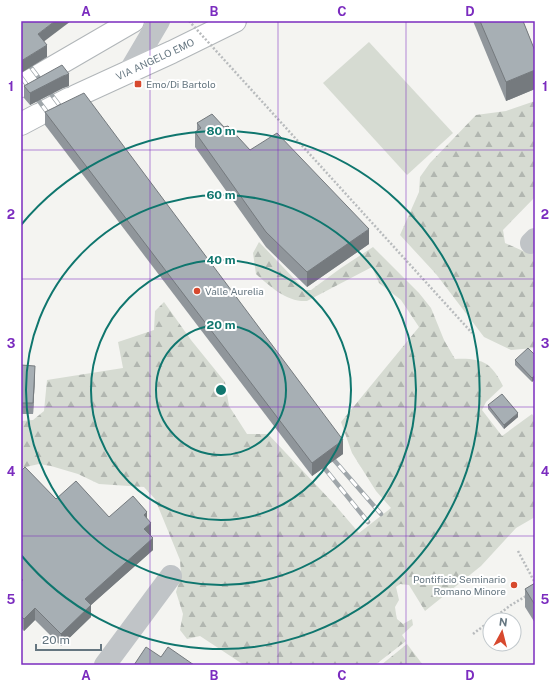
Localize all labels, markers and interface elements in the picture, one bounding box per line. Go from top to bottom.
text: A [81,4,91,19]
text: B [210,4,219,19]
text: C [337,4,347,19]
text: D [465,4,475,19]
street label: VIA ANGELO EMO [114,36,196,82]
place label: Emo/Di Bartolo [146,78,216,90]
text: 1 [8,79,14,94]
marker: Emo/Di Bartolo [133,79,143,89]
text: 1 [542,79,548,94]
text: 80 m [206,124,236,138]
text: 60 m [206,188,236,202]
text: 2 [7,207,15,222]
text: 2 [541,207,549,222]
text: 40 m [206,253,236,267]
place label: Valle Aurelia [205,285,264,297]
marker: Valle Aurelia [192,286,202,296]
text: 20 m [207,318,236,332]
text: 3 [7,336,16,351]
text: 3 [541,336,550,351]
centre of rings [214,383,228,397]
text: 4 [7,464,16,479]
text: 4 [541,464,550,479]
place label: Pontificio Seminario Romano Minore [413,573,506,597]
marker: Pontificio Seminario Romano Minore [509,580,519,590]
text: 5 [7,592,16,607]
text: 5 [541,592,550,607]
north arrow [482,612,522,652]
text: N [498,616,508,629]
scale bar [36,626,101,652]
text: 20 m [42,633,70,647]
text: A [81,668,91,683]
text: B [210,668,219,683]
text: C [337,668,347,683]
text: D [465,668,475,683]

